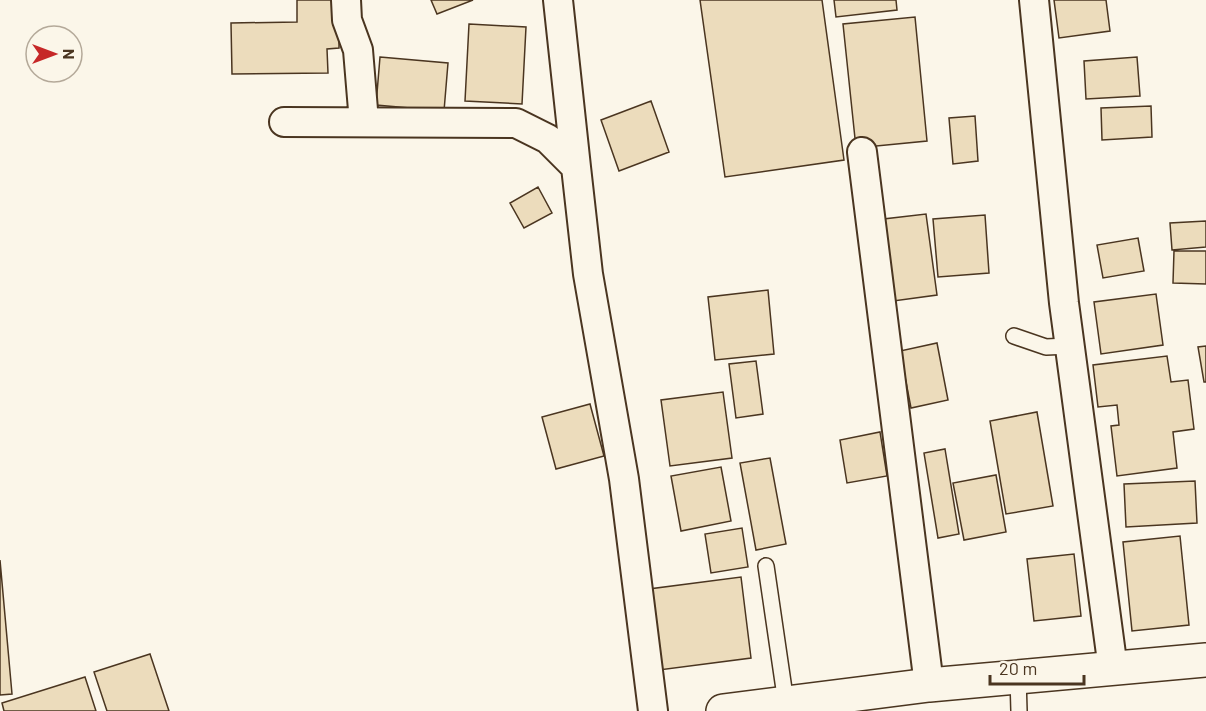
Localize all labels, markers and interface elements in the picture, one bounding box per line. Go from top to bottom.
north arrow [24,24,84,84]
text: N [60,49,79,59]
scale bar [990,648,1084,686]
text: 20 m [999,657,1037,679]

